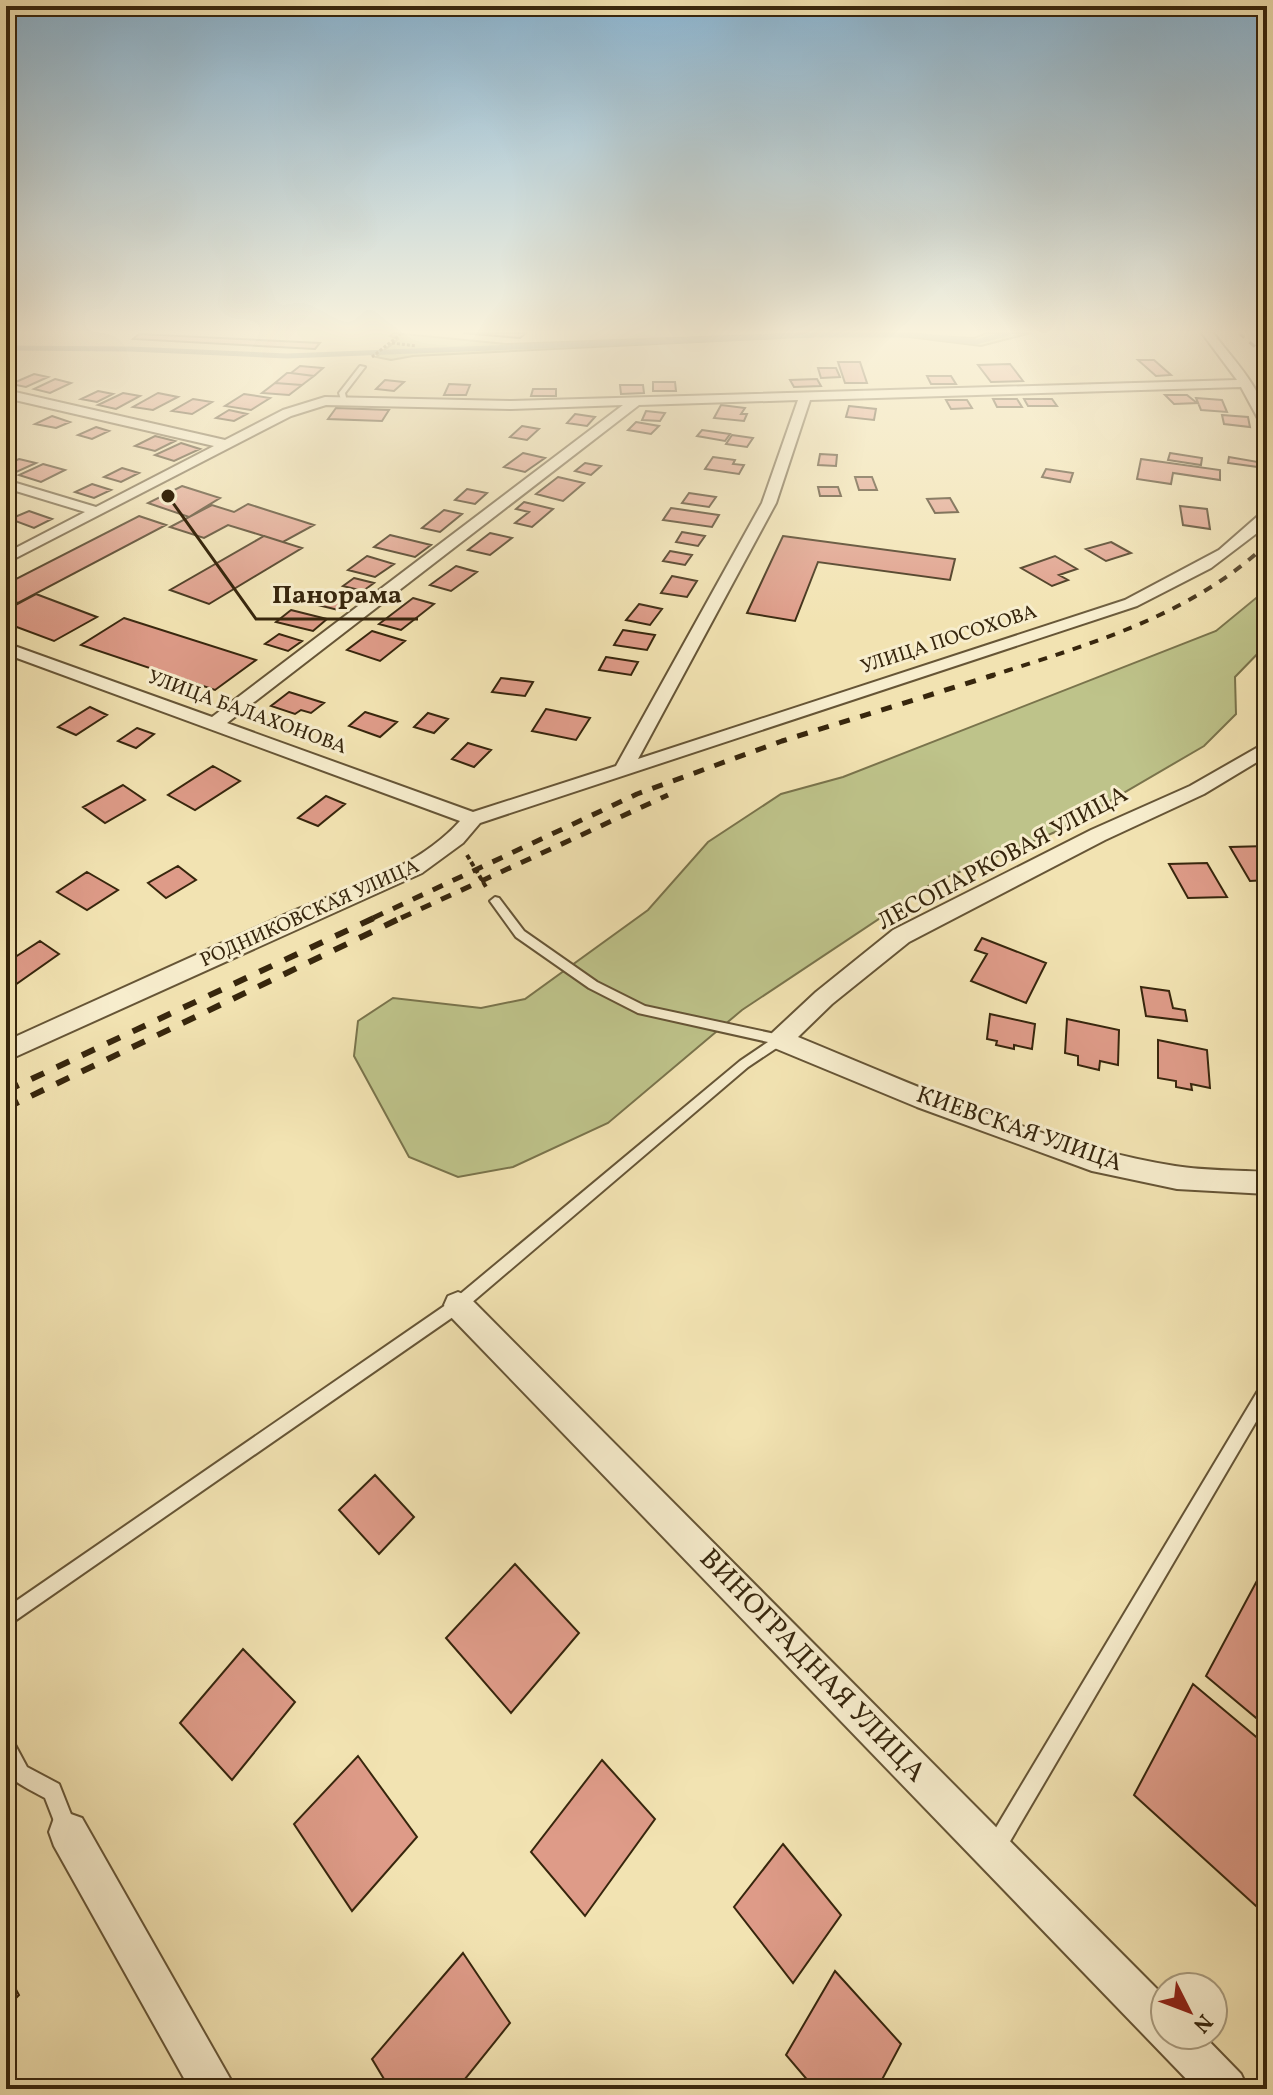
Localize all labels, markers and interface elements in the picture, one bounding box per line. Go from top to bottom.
callout: Панорама [256,569,418,619]
text: Панорама [272,578,402,614]
street label: УЛИЦА ПОСОХОВА [857,598,1041,682]
street label: УЛИЦА БАЛАХОНОВА [143,664,351,762]
street label: ЛЕСОПАРКОВАЯ УЛИЦА [872,778,1134,940]
street label: РОДНИКОВСКАЯ УЛИЦА [196,853,424,975]
street label: КИЕВСКАЯ УЛИЦА [911,1079,1127,1181]
street label: ВИНОГРАДНАЯ УЛИЦА [690,1541,934,1792]
north arrow [1149,1971,1229,2051]
text: N [1185,2006,1219,2039]

